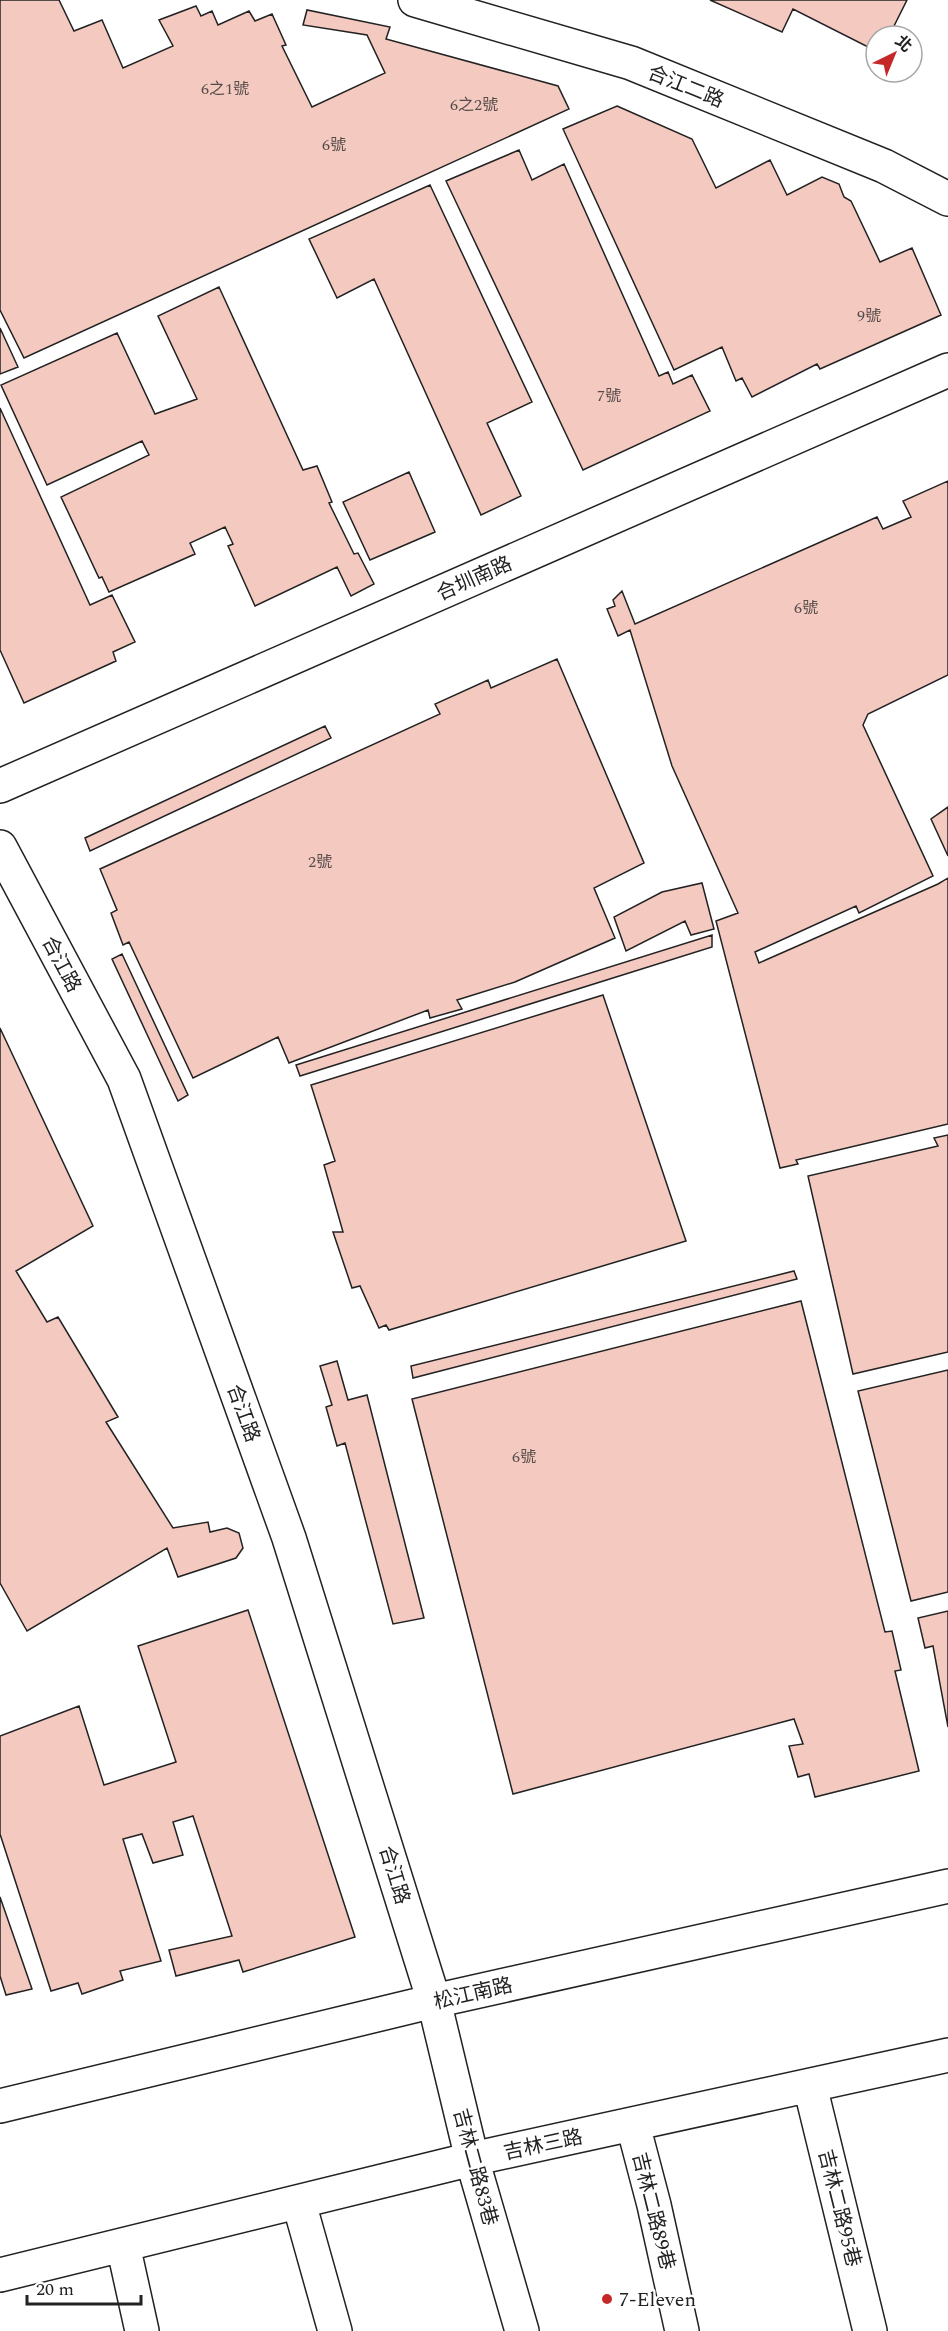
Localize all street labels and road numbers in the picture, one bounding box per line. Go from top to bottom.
street label: 合江二路 [643,58,728,116]
street label: 合圳南路 [432,549,517,609]
street label: 合江路 [34,931,88,998]
street label: 合江路 [219,1380,267,1447]
street label: 合江路 [371,1842,417,1908]
street label: 松江南路 [431,1970,516,2018]
street label: 吉林二路83巷 [445,2105,505,2229]
street label: 吉林三路 [501,2122,585,2168]
street label: 吉林二路95巷 [810,2146,868,2270]
street label: 吉林二路89巷 [624,2149,682,2273]

